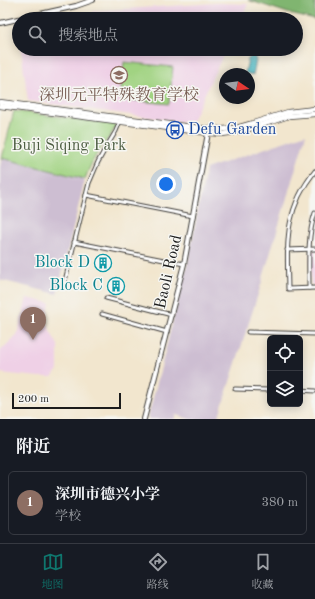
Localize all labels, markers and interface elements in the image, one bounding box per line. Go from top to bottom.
search box [12,12,303,56]
icon: search [26,23,48,45]
text: 搜索地点 [58,29,118,44]
school or university icon: 深圳元平特殊教育学校 [109,65,129,85]
north arrow [219,68,255,104]
place label: 深圳元平特殊教育学校 [39,86,199,104]
bus stop icon: Defu Garden [165,120,185,140]
place label: Defu Garden [188,122,277,138]
park label: Buji Siqing Park [12,138,126,154]
your location [156,174,176,194]
street label: Baoli Road [153,233,185,311]
building icon: Block D [93,253,113,273]
place label: Block D [34,255,90,271]
building icon: Block C [106,276,126,296]
place label: Block C [49,278,103,294]
pin: 1 [20,307,46,340]
map controls [267,335,303,407]
button: locate [267,335,303,371]
button: layers [267,371,303,407]
scale bar [12,391,121,410]
text: 200 m [18,394,49,405]
text: 附近 [16,439,50,456]
text: 深圳市德兴小学 [55,488,160,503]
text: 1 [26,496,34,509]
text: 380 m [261,496,298,509]
text: 学校 [55,510,81,523]
tab: 地图 [42,551,64,593]
tab: 路线 [147,551,169,593]
tab: 收藏 [252,551,274,593]

